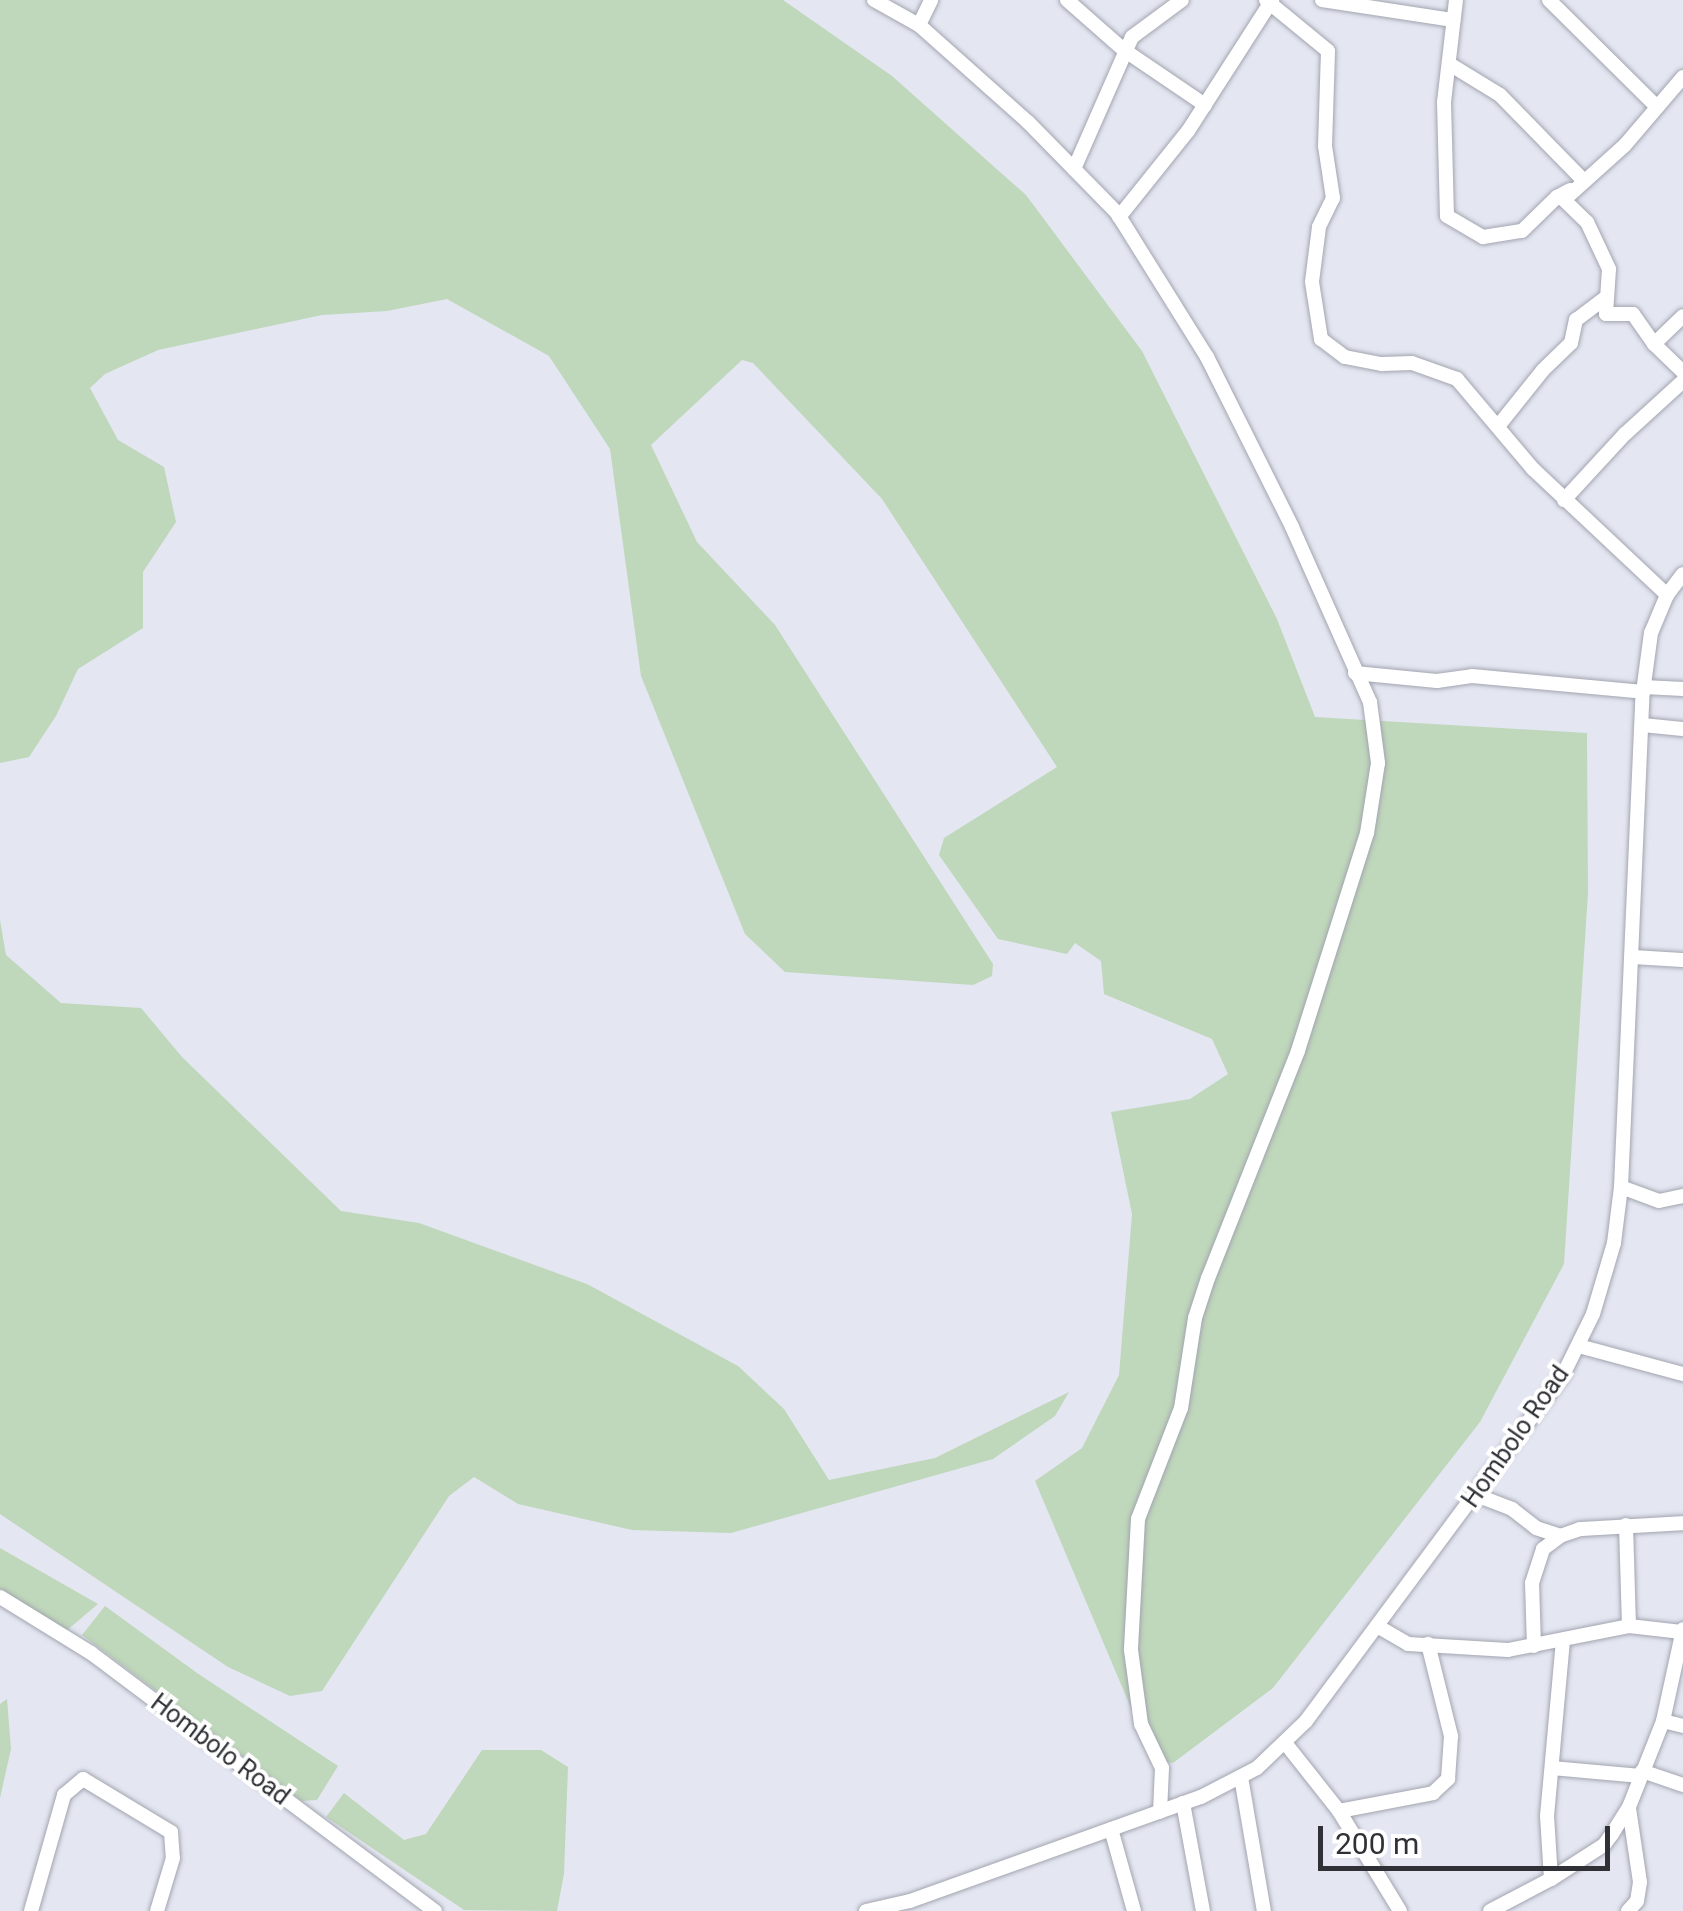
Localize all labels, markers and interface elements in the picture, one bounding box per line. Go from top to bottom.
street label: Hombolo Road [1456,1360,1576,1514]
street label: Hombolo Road [145,1688,295,1812]
scale bar [1323,1806,1616,1868]
text: 200 m [1335,1826,1419,1861]

